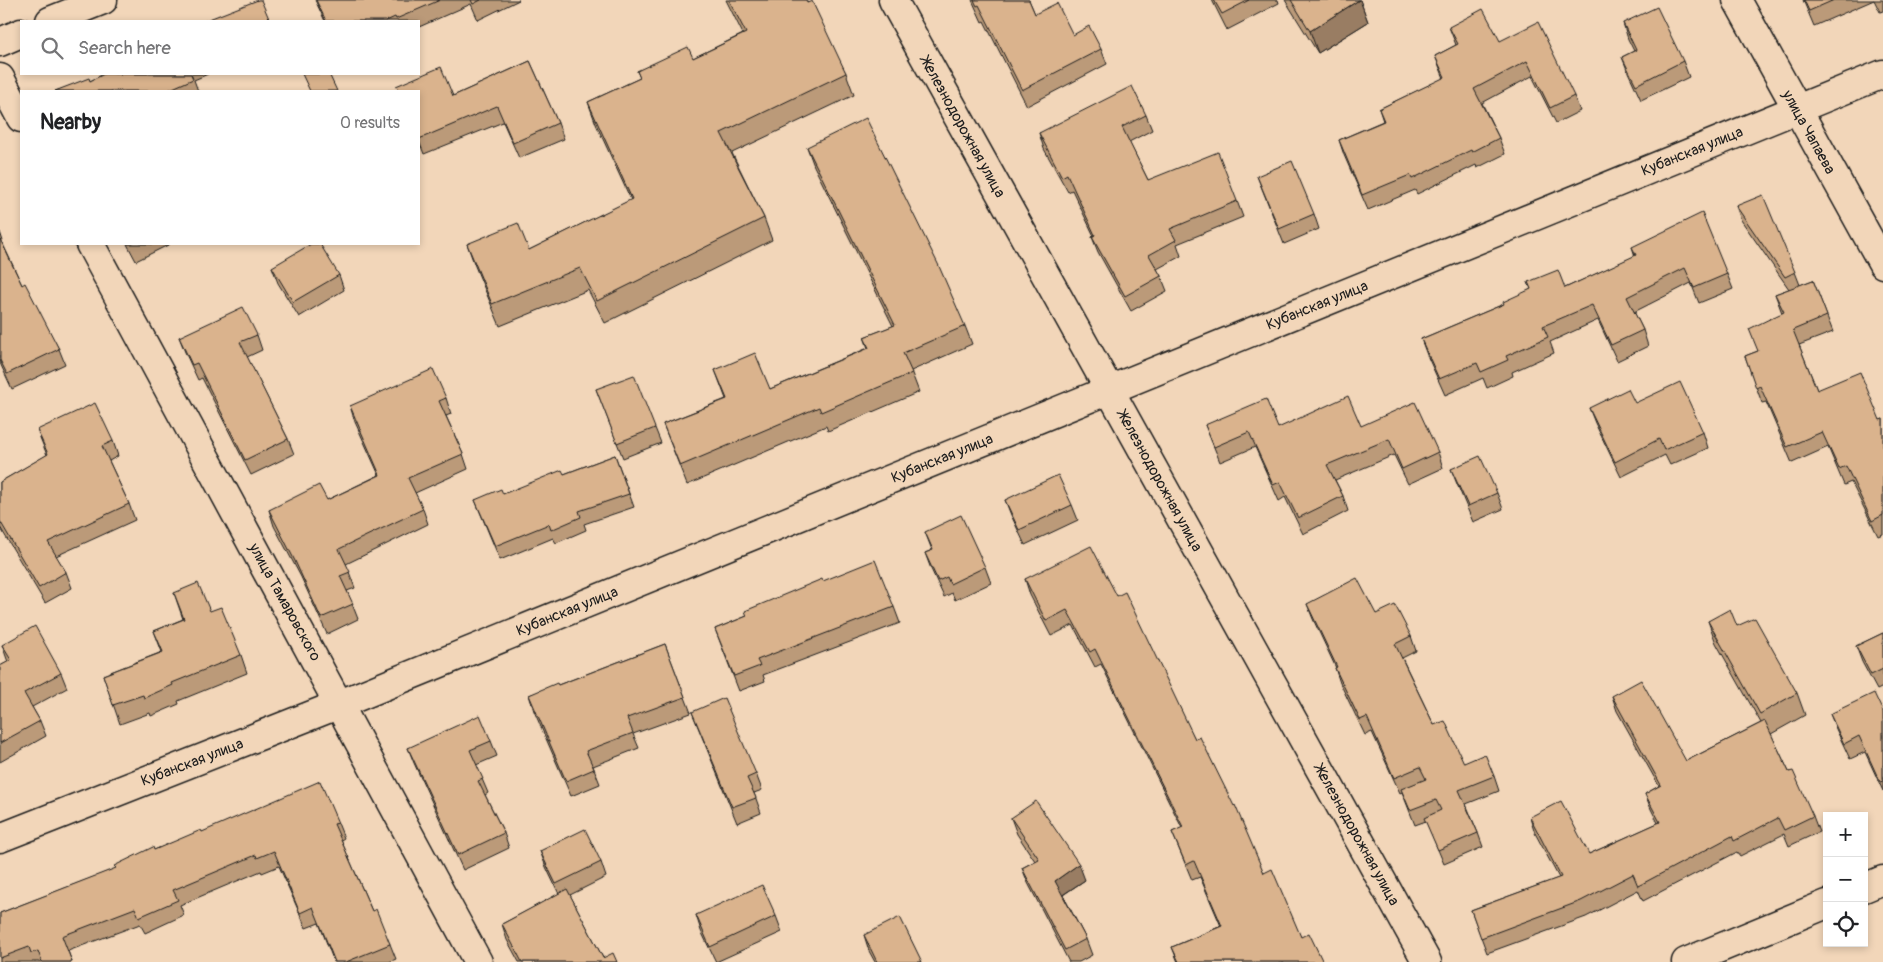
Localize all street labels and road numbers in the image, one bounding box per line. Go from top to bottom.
street label: Железнодорожная улица [915,52,1009,201]
street label: улица Чапаева [1777,86,1839,178]
street label: Кубанская улица [1639,122,1746,181]
street label: Кубанская улица [1264,276,1371,335]
street label: Железнодорожная улица [1112,406,1206,555]
street label: Кубанская улица [889,429,996,488]
street label: улица Тамаровского [244,539,325,665]
street label: Кубанская улица [514,582,621,641]
street label: Кубанская улица [138,734,246,791]
street label: Железнодорожная улица [1309,760,1403,909]

